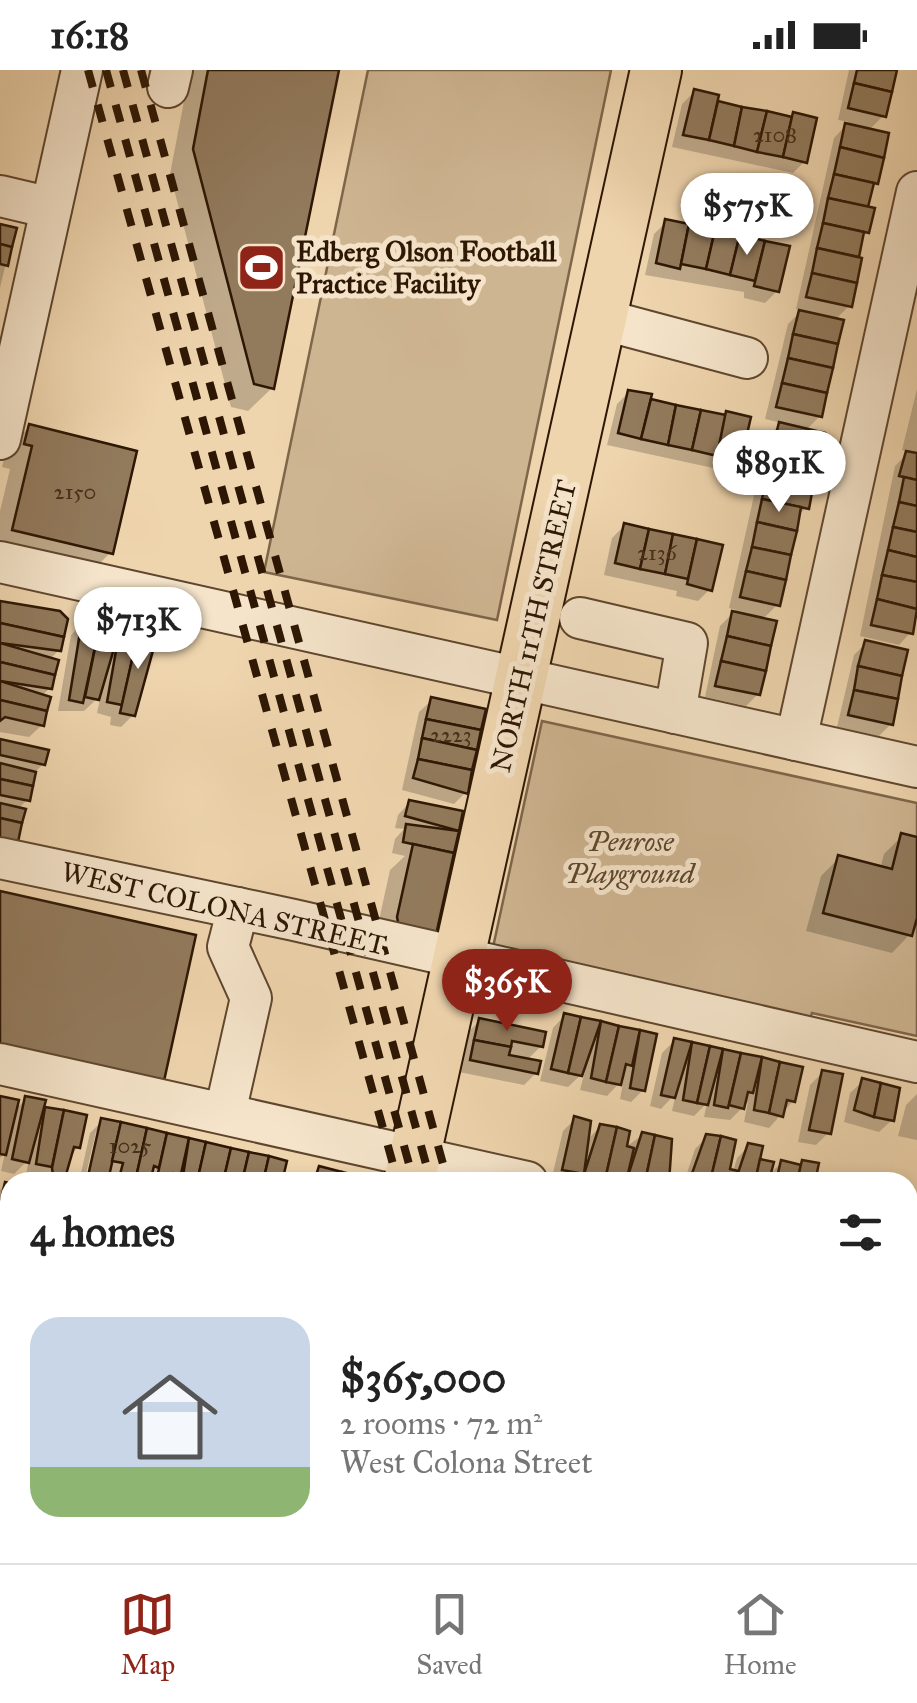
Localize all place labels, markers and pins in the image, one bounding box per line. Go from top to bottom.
pin: $575K [677,173,817,258]
place label: Edberg Olson Football Practice Facility [296,234,557,301]
sports icon: Edberg Olson Football Practice Facility [235,241,287,293]
pin: $891K [709,430,849,515]
pin: $713K [68,587,208,672]
pin: $365K [437,949,577,1034]

